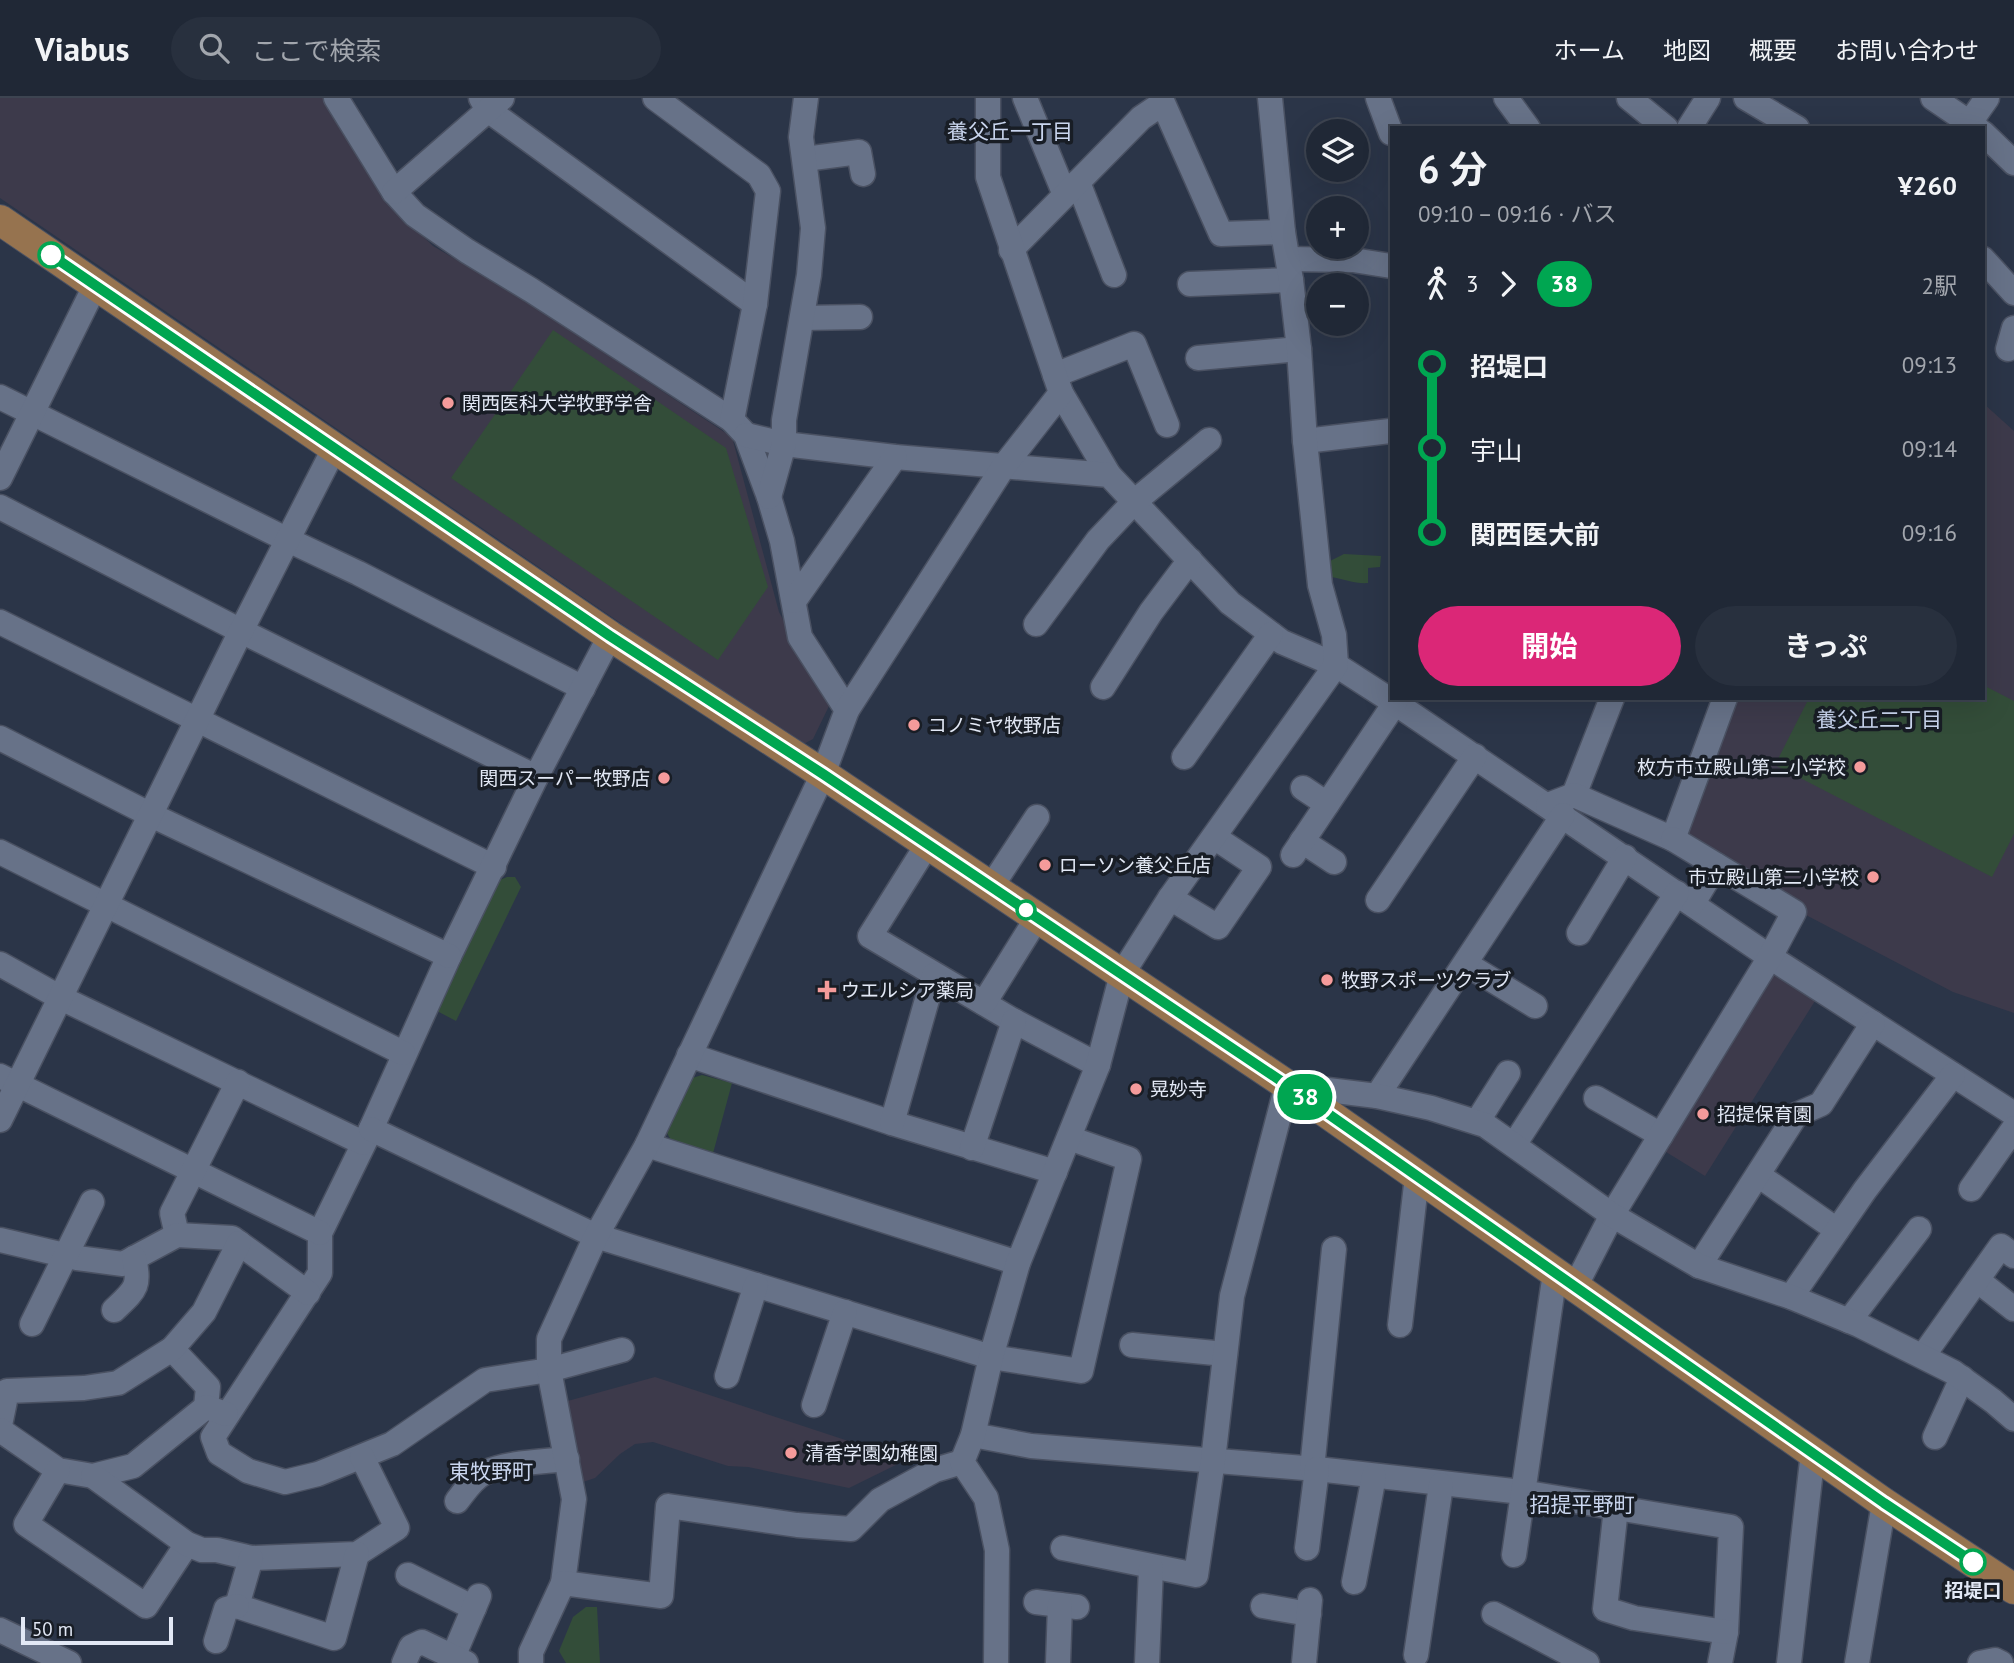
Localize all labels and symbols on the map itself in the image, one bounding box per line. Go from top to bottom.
district label: 養父丘一丁目 [947,118,1073,145]
unlabelled marker [38,242,64,268]
place label: 関西医科大学牧野学舎 [462,391,652,415]
marker: 関西医科大学牧野学舎 [440,395,456,411]
district label: 養父丘二丁目 [1816,706,1942,733]
place label: コノミヤ牧野店 [928,713,1061,737]
marker: コノミヤ牧野店 [906,717,922,733]
place label: 枚方市立殿山第二小学校 [1637,755,1846,779]
marker: 枚方市立殿山第二小学校 [1852,759,1868,775]
place label: 関西スーパー牧野店 [479,766,650,790]
marker: 関西スーパー牧野店 [656,770,672,786]
place label: ローソン養父丘店 [1059,853,1211,877]
marker: ローソン養父丘店 [1037,857,1053,873]
place label: 市立殿山第二小学校 [1688,865,1859,889]
marker: 市立殿山第二小学校 [1865,869,1881,885]
unlabelled marker [1016,900,1036,920]
place label: 牧野スポーツクラブ [1341,968,1512,992]
marker: 牧野スポーツクラブ [1319,972,1335,988]
place label: ウエルシア薬局 [841,978,974,1002]
marker: ウエルシア薬局 [819,982,835,998]
line badge: 38 [1274,1074,1336,1120]
place label: 晃妙寺 [1150,1077,1207,1101]
marker: 晃妙寺 [1128,1081,1144,1097]
place label: 招提保育園 [1717,1102,1812,1126]
marker: 招提保育園 [1695,1106,1711,1122]
place label: 清香学園幼稚園 [805,1441,938,1465]
marker: 清香学園幼稚園 [783,1445,799,1461]
district label: 東牧野町 [449,1458,533,1485]
district label: 招提平野町 [1530,1491,1635,1518]
marker: 招堤口 [1960,1549,1986,1575]
place label: 招堤口 [1944,1578,2002,1602]
scale bar [21,1614,173,1646]

